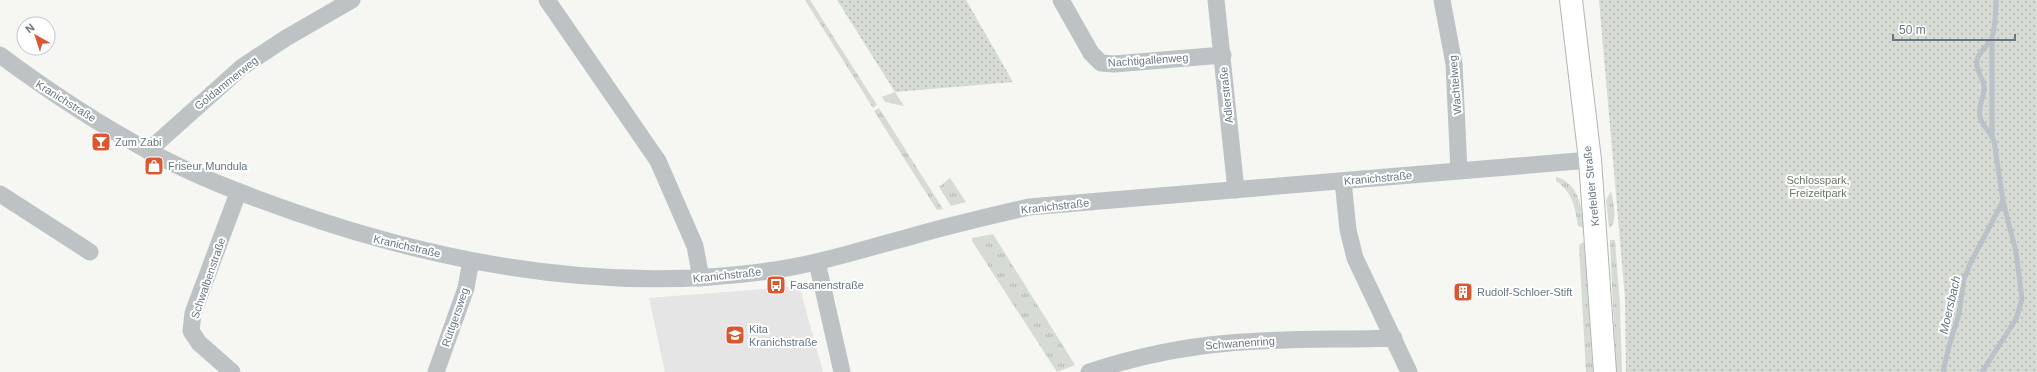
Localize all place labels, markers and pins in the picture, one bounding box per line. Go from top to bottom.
bar icon: Zum Zabi [90,131,112,153]
place label: Zum Zabi [115,136,161,148]
shop icon: Friseur Mundula [143,155,165,177]
place label: Friseur Mundula [168,160,248,172]
bus stop icon: Fasanenstraße [765,274,787,296]
place label: Fasanenstraße [790,279,864,291]
building icon: Rudolf-Schloer-Stift [1452,281,1474,303]
place label: Rudolf-Schloer-Stift [1477,286,1572,298]
place label: Kita Kranichstraße [749,323,817,348]
school or university icon: Kita Kranichstraße [724,324,746,346]

